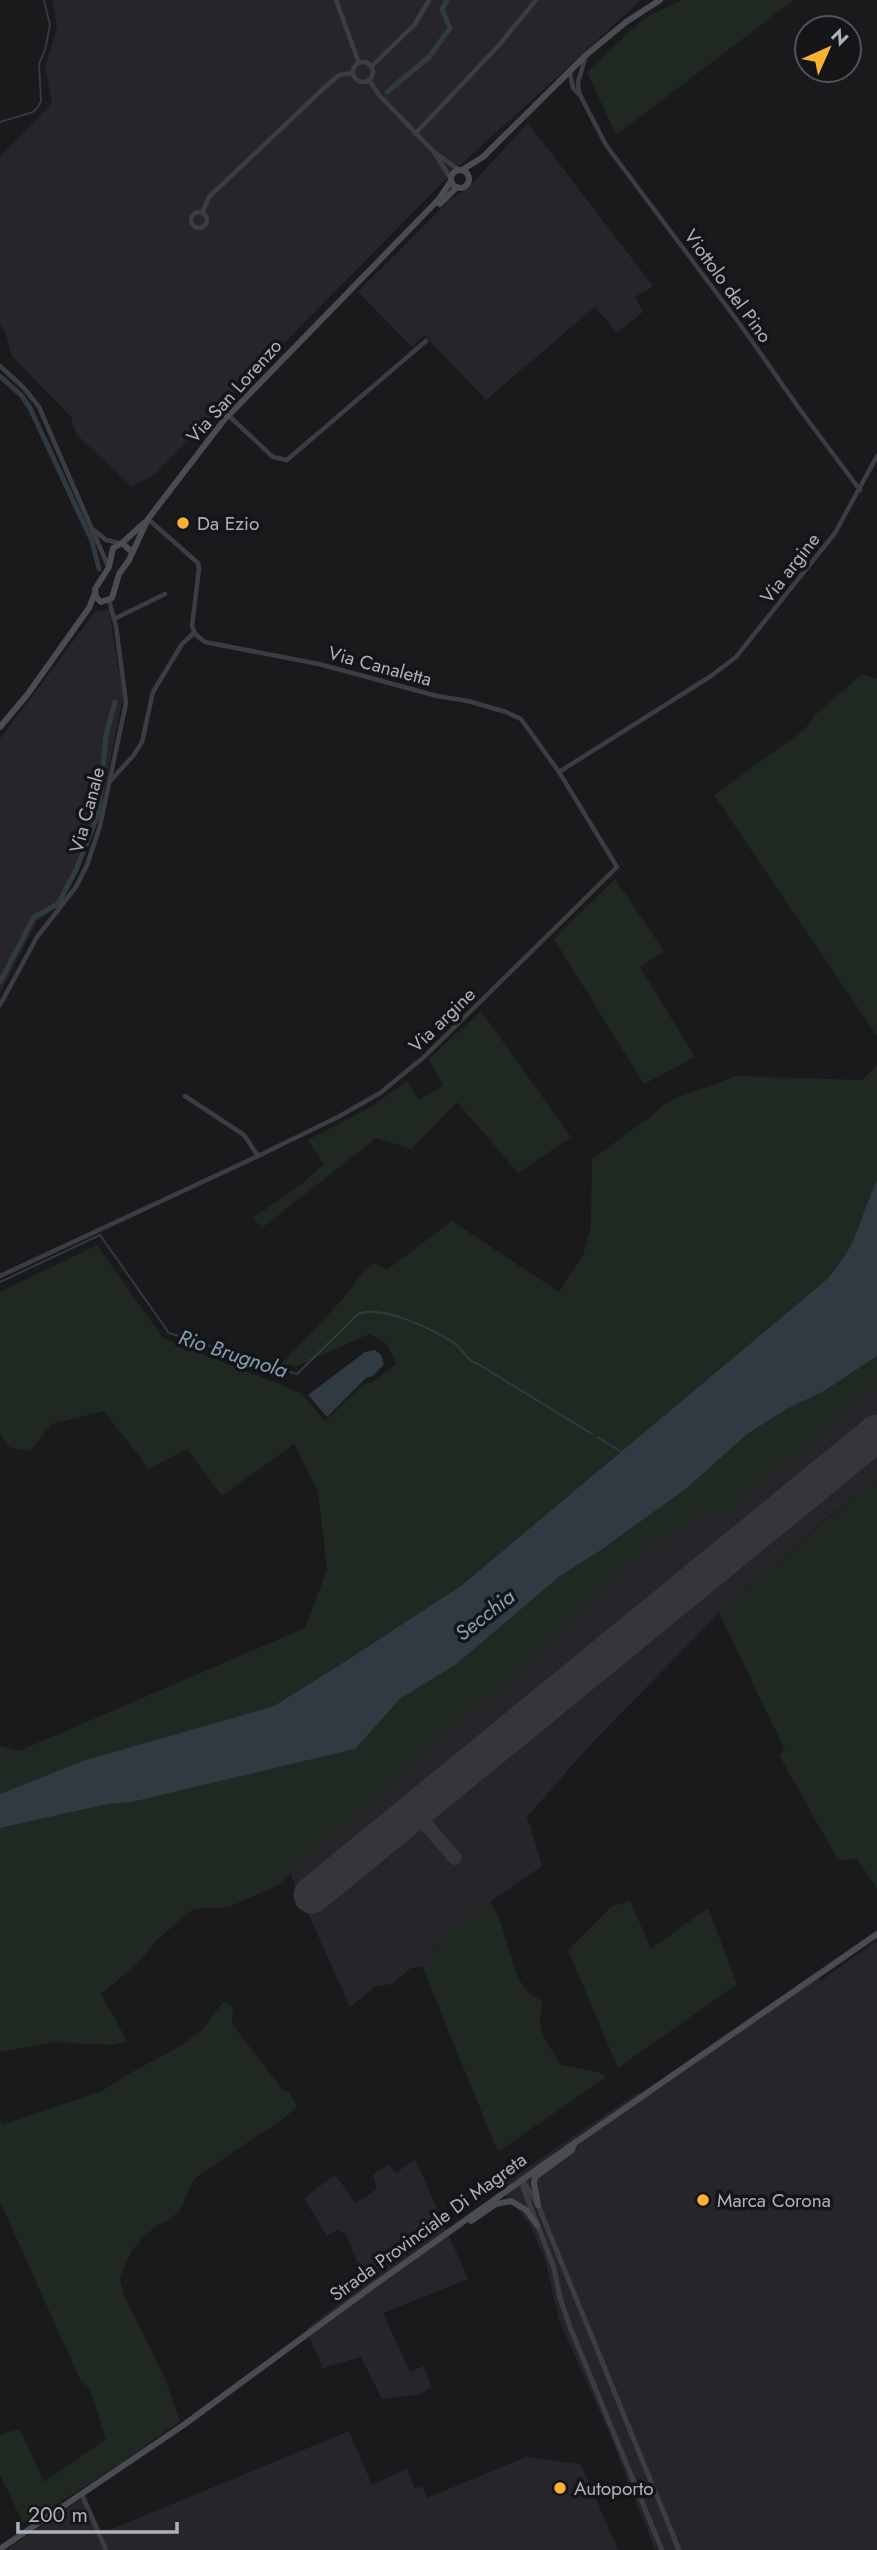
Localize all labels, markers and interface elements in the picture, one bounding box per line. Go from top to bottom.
north arrow [793,14,863,84]
text: N [825,22,855,52]
street label: Viottolo del Pino [678,224,778,348]
street label: Via San Lorenzo [180,333,288,449]
place label: Da Ezio [197,510,259,537]
marker: Da Ezio [175,515,191,531]
street label: Via argine [754,527,826,609]
street label: Via Canaletta [325,639,435,693]
street label: Via Canale [63,764,111,856]
street label: Via argine [403,981,481,1059]
water label: Rio Brugnola [175,1322,292,1386]
water label: Secchia [449,1582,522,1648]
street label: Strada Provinciale Di Magreta [324,2146,532,2308]
place label: Marca Corona [717,2187,831,2214]
marker: Marca Corona [695,2192,711,2208]
place label: Autoporto [574,2475,654,2502]
marker: Autoporto [552,2480,568,2496]
scale bar [18,2490,177,2534]
text: 200 m [28,2500,88,2530]

